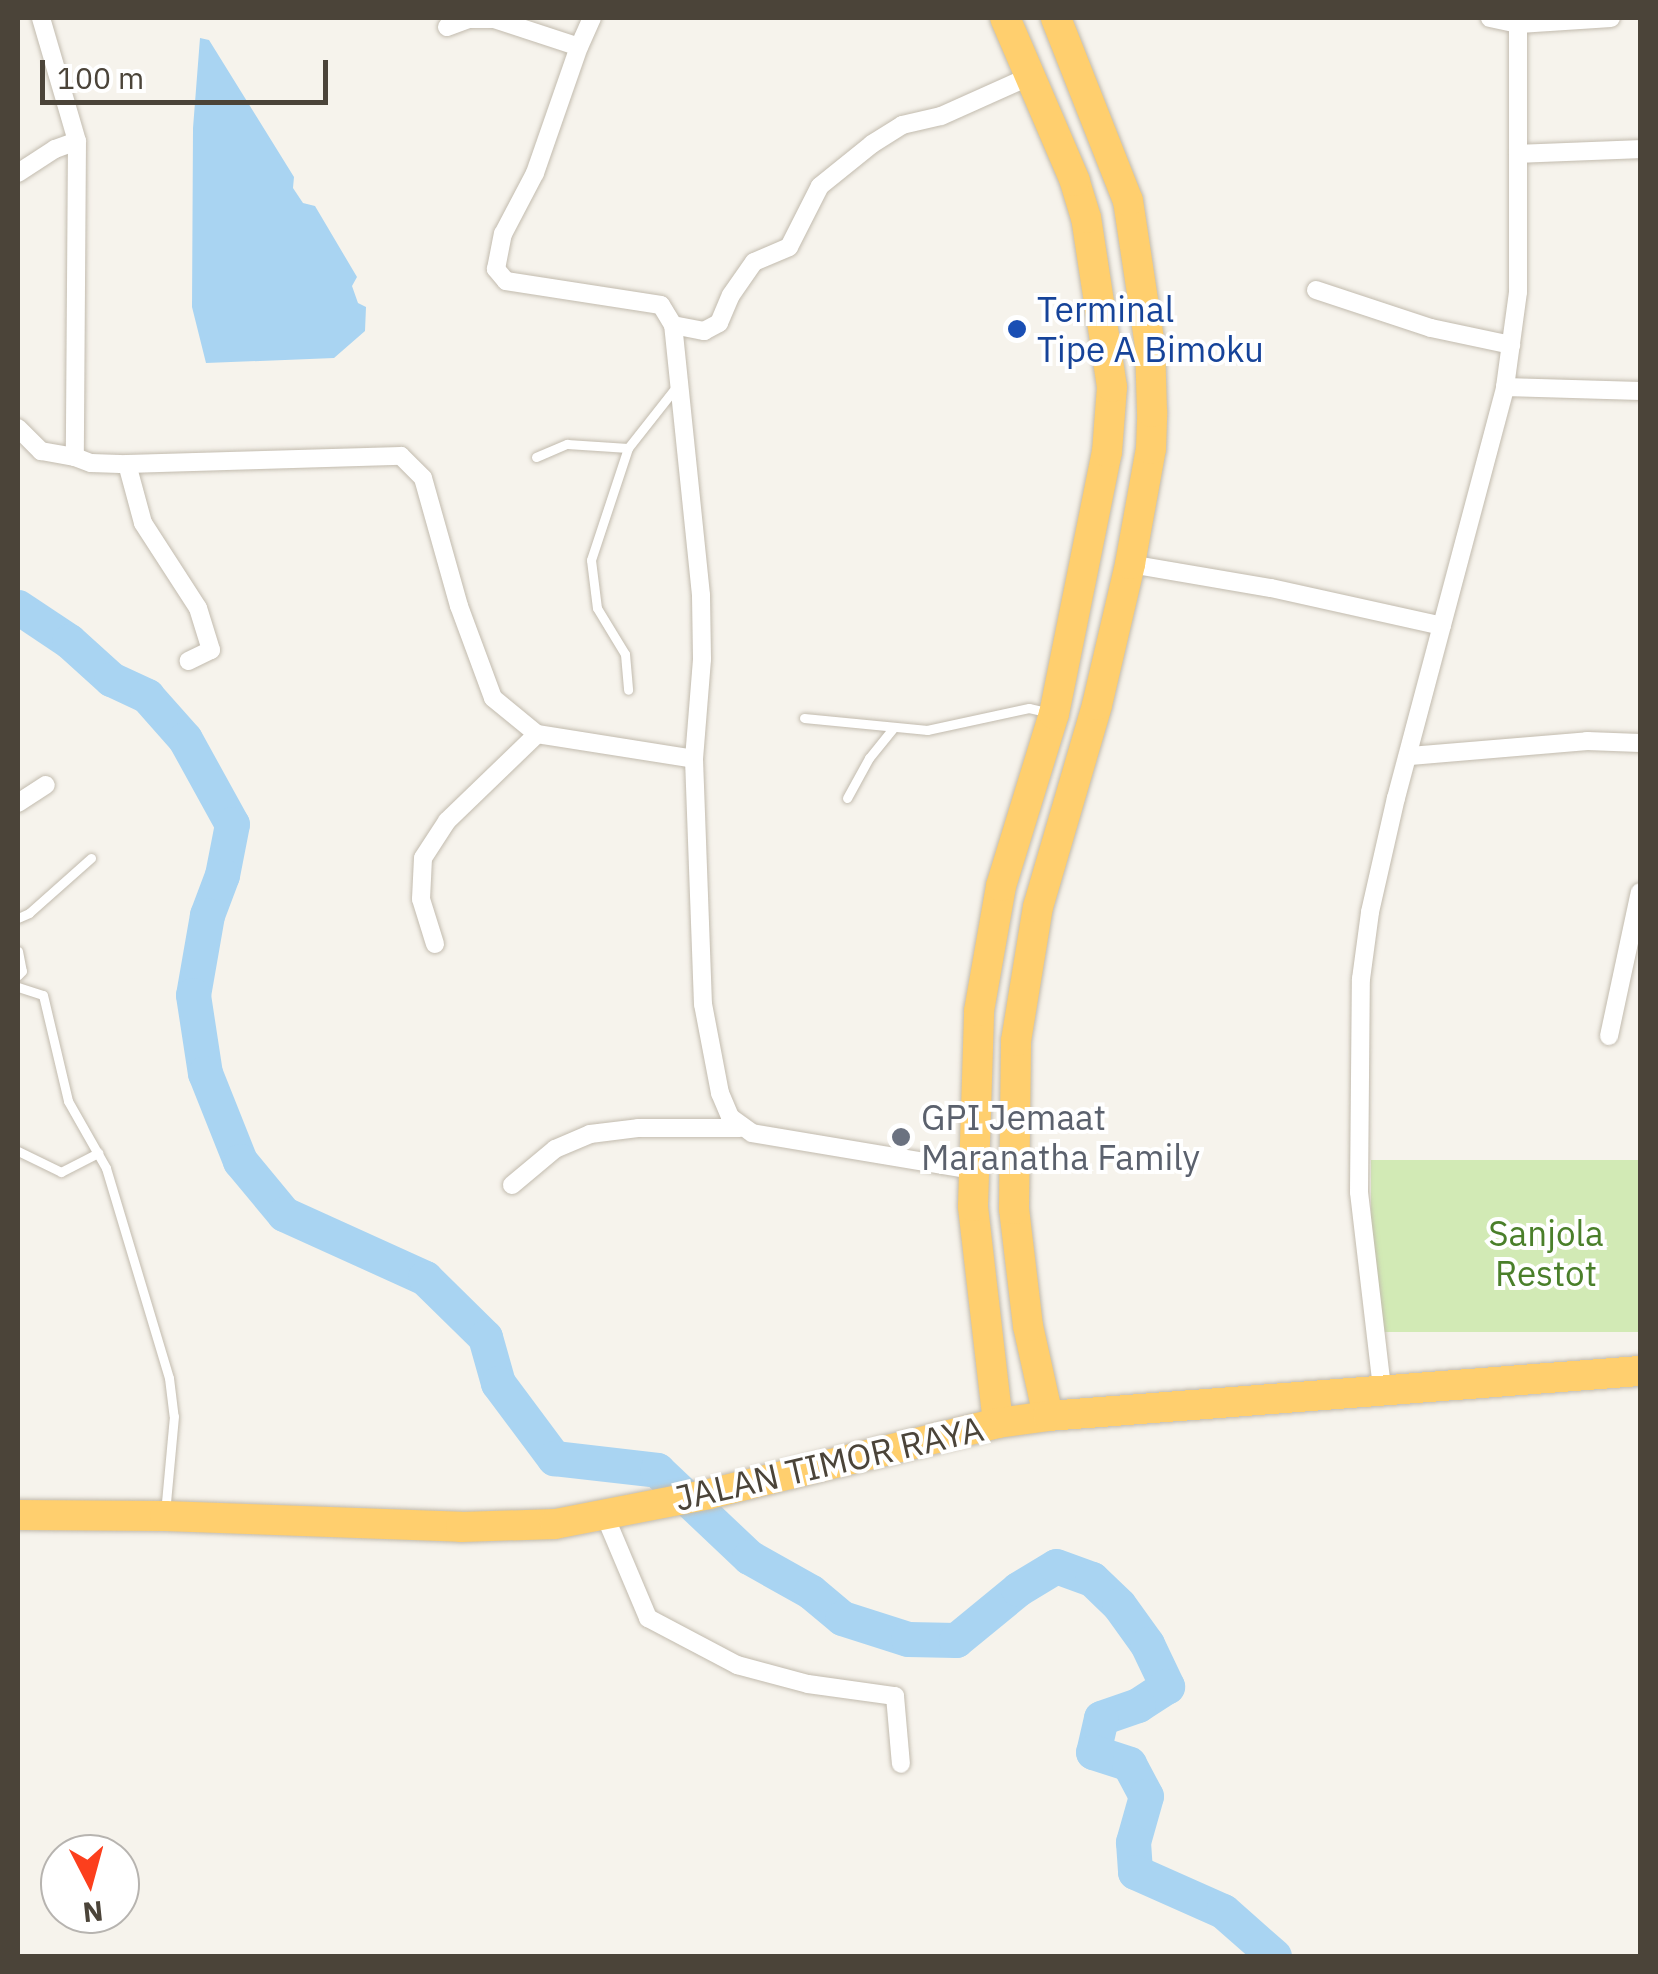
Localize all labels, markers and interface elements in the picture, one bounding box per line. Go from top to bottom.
scale bar [45,40,332,102]
text: 100 m [57,58,144,97]
place label: Terminal Tipe A Bimoku [1037,288,1264,370]
marker: Terminal Tipe A Bimoku [1006,318,1028,340]
place label: GPI Jemaat Maranatha Family [921,1096,1200,1178]
marker: GPI Jemaat Maranatha Family [890,1126,912,1148]
park label: Sanjola Restot [1488,1212,1604,1294]
street label: JALAN TIMOR RAYA [671,1407,987,1519]
north arrow [40,1834,140,1934]
text: N [81,1893,105,1932]

